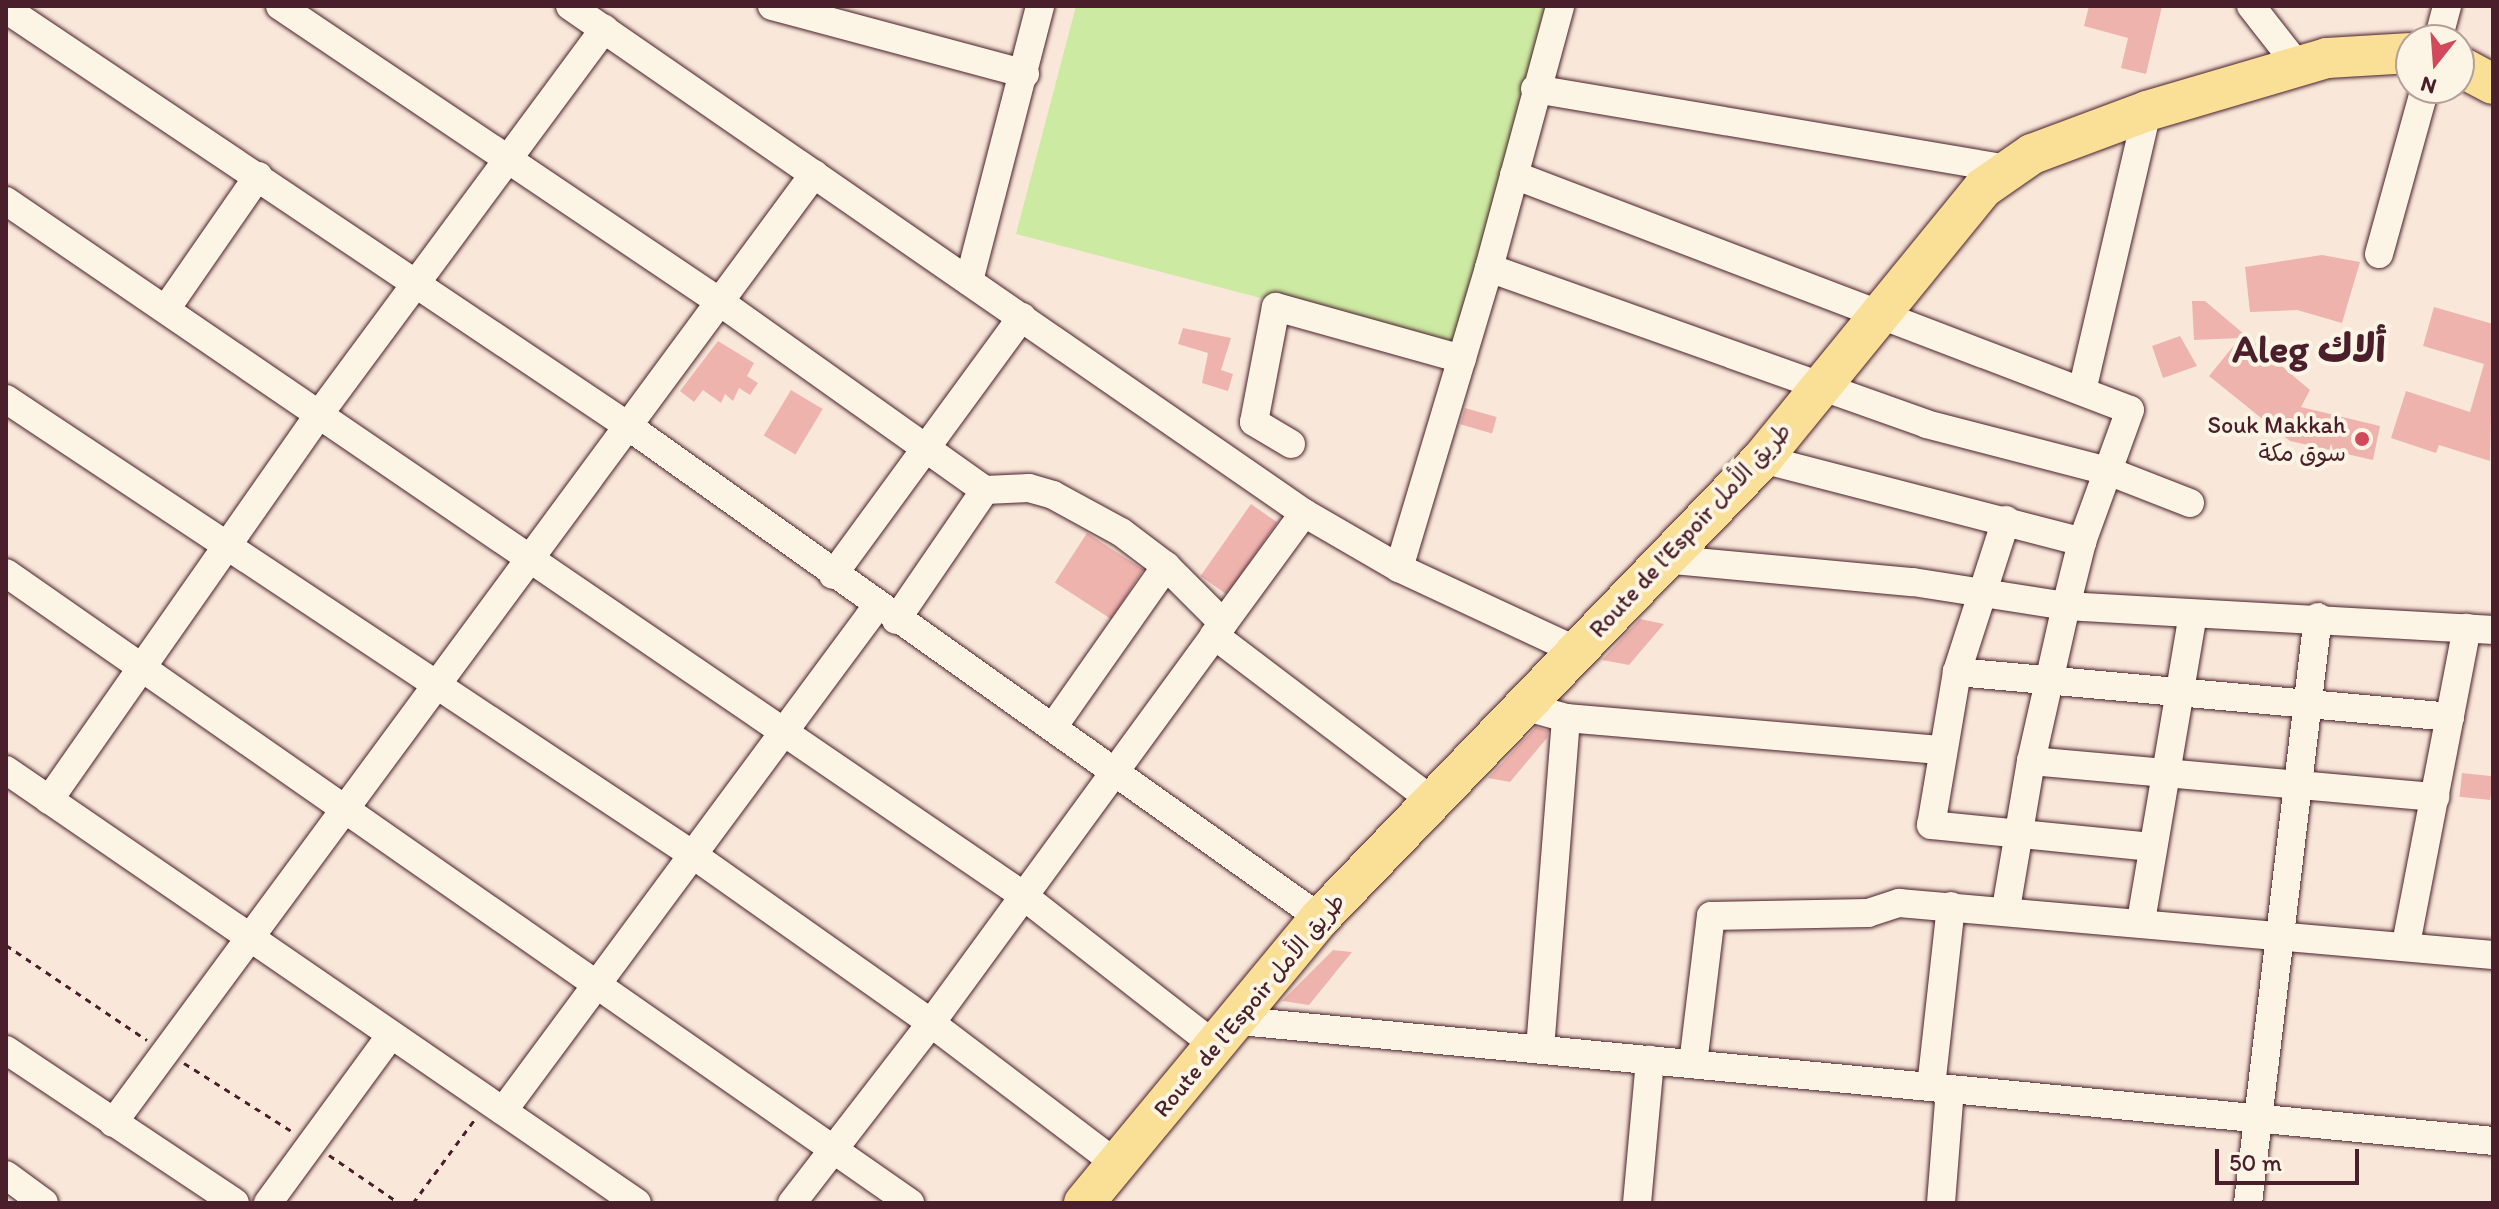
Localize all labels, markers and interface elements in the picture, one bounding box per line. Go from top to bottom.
north arrow [2395,24,2475,104]
text: N [2417,70,2439,101]
district label: Aleg ألاك [2232,324,2386,372]
place label: Souk Makkah سوق مكة [2209,411,2346,467]
street label: Route de l’Espoir طريق الأمل [1583,416,1797,644]
marker: Souk Makkah سوق مكة [2353,430,2371,448]
street label: Route de l’Espoir طريق الأمل [1147,887,1351,1123]
scale bar [2219,1133,2363,1183]
text: 50 m [2229,1148,2282,1177]

